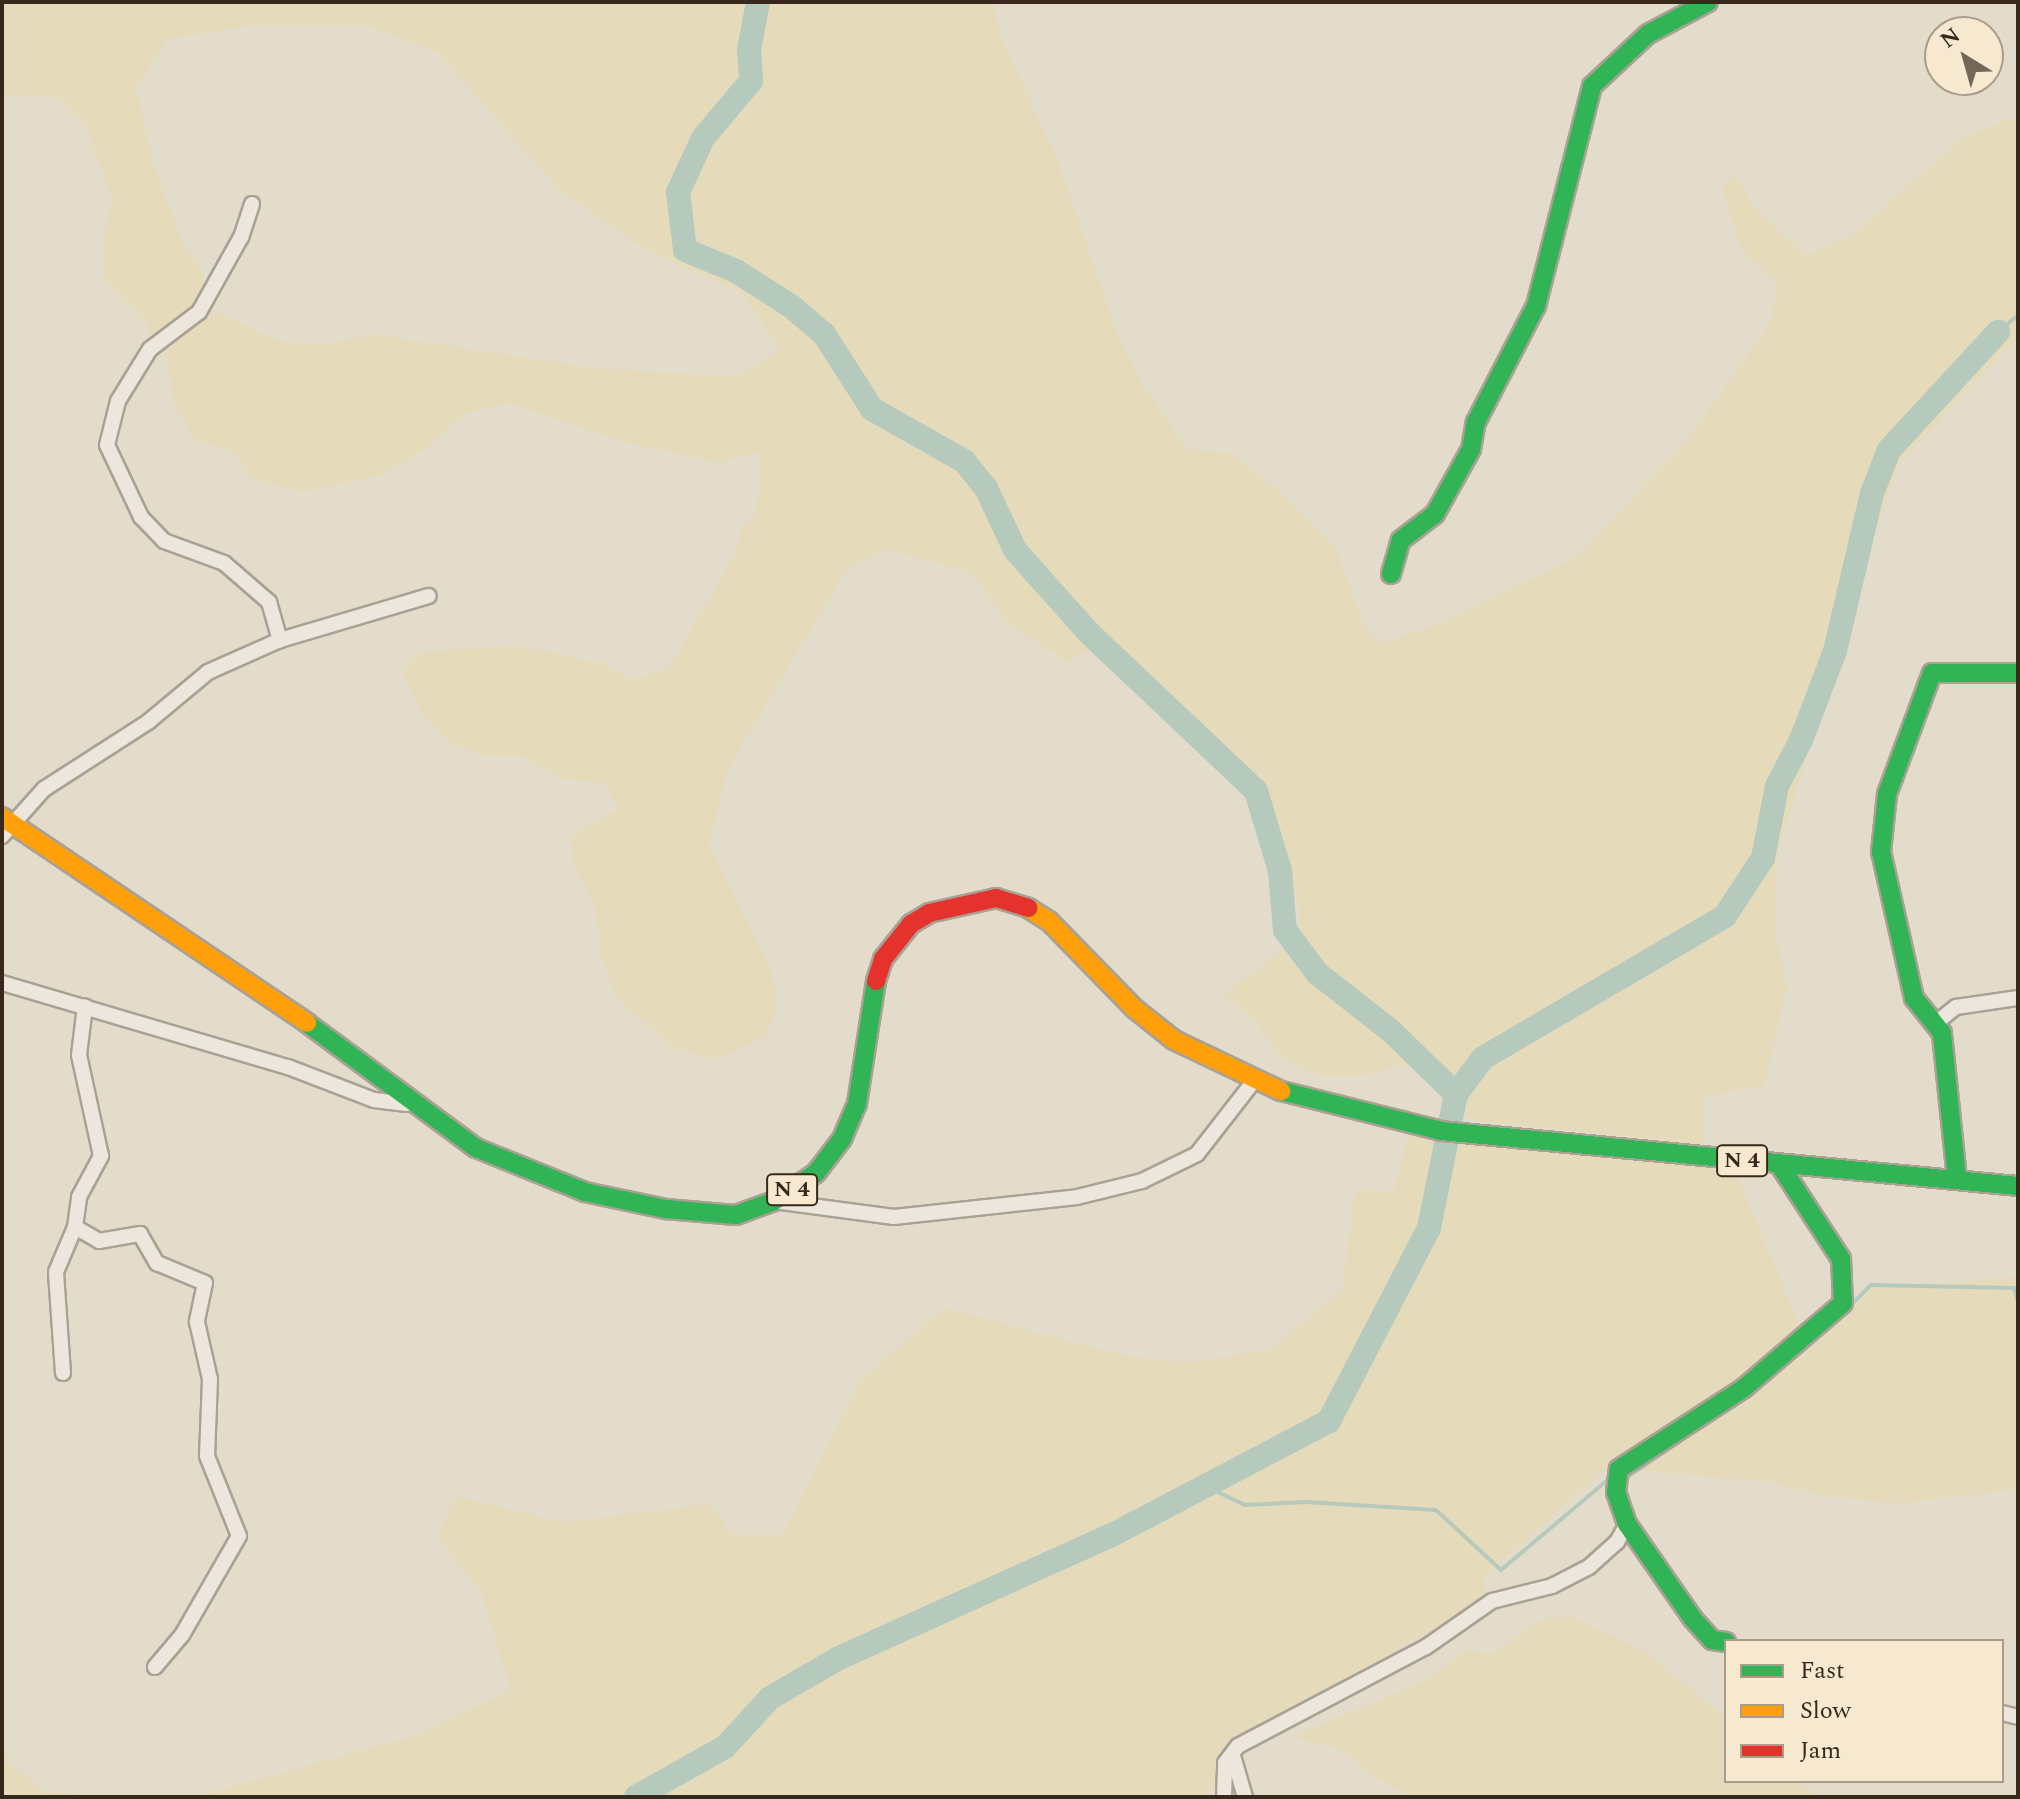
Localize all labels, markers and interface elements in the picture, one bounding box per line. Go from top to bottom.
north arrow [1924,16,2004,96]
text: N [1933,19,1968,57]
road number: N 4 [1716,1143,1768,1179]
road number: N 4 [766,1172,818,1208]
legend [1724,1639,2004,1783]
text: Fast [1800,1653,1845,1689]
text: Slow [1800,1693,1851,1729]
text: Jam [1800,1733,1841,1769]

